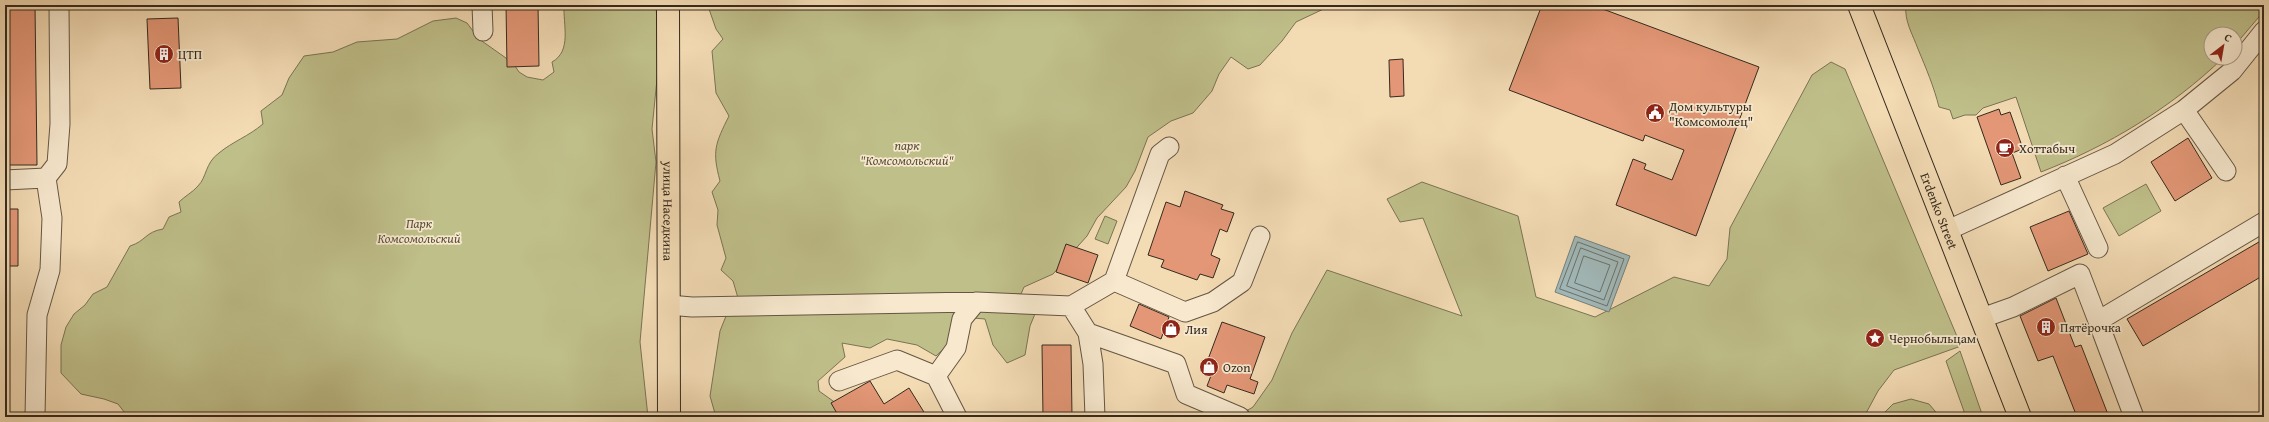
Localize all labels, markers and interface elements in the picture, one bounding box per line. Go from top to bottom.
north arrow [2203,26,2243,66]
text: С [2221,29,2235,46]
building icon: ЦТП [153,43,175,65]
place label: ЦТП [178,45,202,64]
place label: Дом культуры "Комсомолец" [1668,97,1753,131]
public building icon: Дом культуры "Комсомолец" [1644,102,1666,124]
park label: парк "Комсомольский" [860,136,954,170]
cafe icon: Хоттабыч [1994,137,2016,159]
place label: Хоттабыч [2019,139,2075,158]
street label: улица Наседкина [658,160,678,262]
street label: Erdenko Street [1915,170,1963,253]
park label: Парк Комсомольский [377,214,461,248]
building icon: Пятёрочка [2035,316,2057,338]
shop icon: Лия [1160,318,1182,340]
place label: Пятёрочка [2060,318,2122,337]
place label: Лия [1185,320,1208,339]
place icon: Чернобыльцам [1864,327,1886,349]
place label: Чернобыльцам [1889,329,1976,348]
shop icon: Ozon [1198,356,1220,378]
place label: Ozon [1223,358,1251,377]

